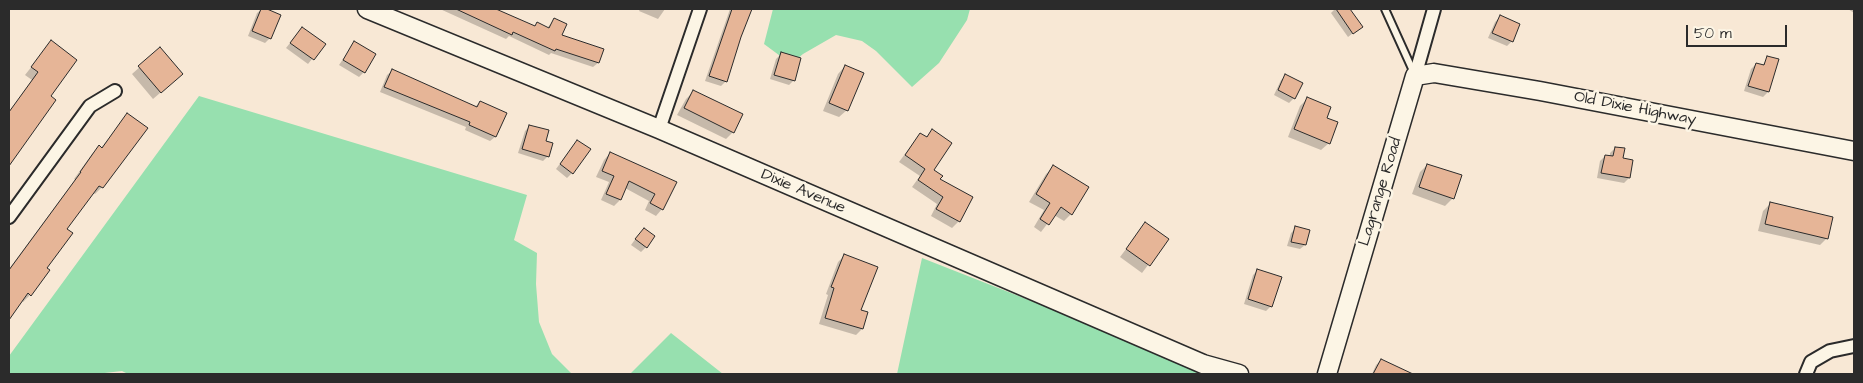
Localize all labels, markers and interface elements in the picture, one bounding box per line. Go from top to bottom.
scale bar [1688,15,1789,47]
text: 50 m [1694,23,1732,44]
street label: Old Dixie Highway [1572,88,1698,130]
street label: Lagrange Road [1355,135,1407,249]
street label: Dixie Avenue [758,166,848,218]

